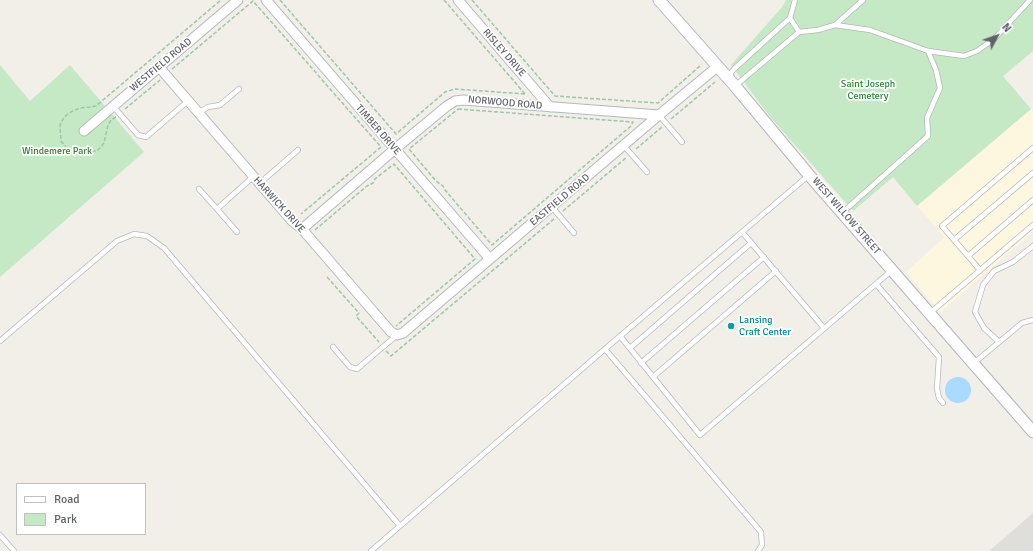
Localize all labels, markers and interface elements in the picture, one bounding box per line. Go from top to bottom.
north arrow [977,16,1017,56]
text: N [999,21,1014,35]
street label: RISLEY DRIVE [480,27,528,79]
street label: WESTFIELD ROAD [128,36,194,94]
park label: Saint Joseph Cemetery [841,78,895,102]
street label: NORWOOD ROAD [467,94,543,112]
street label: TIMBER DRIVE [353,102,403,158]
park label: Windemere Park [22,145,92,157]
street label: EASTFIELD ROAD [528,171,592,229]
street label: HARWICK DRIVE [251,175,307,235]
street label: WEST WILLOW STREET [809,175,883,257]
place label: Lansing Craft Center [739,314,791,338]
marker: Lansing Craft Center [726,321,736,331]
legend [16,483,146,535]
text: Road [54,492,80,507]
text: Park [54,512,77,527]

